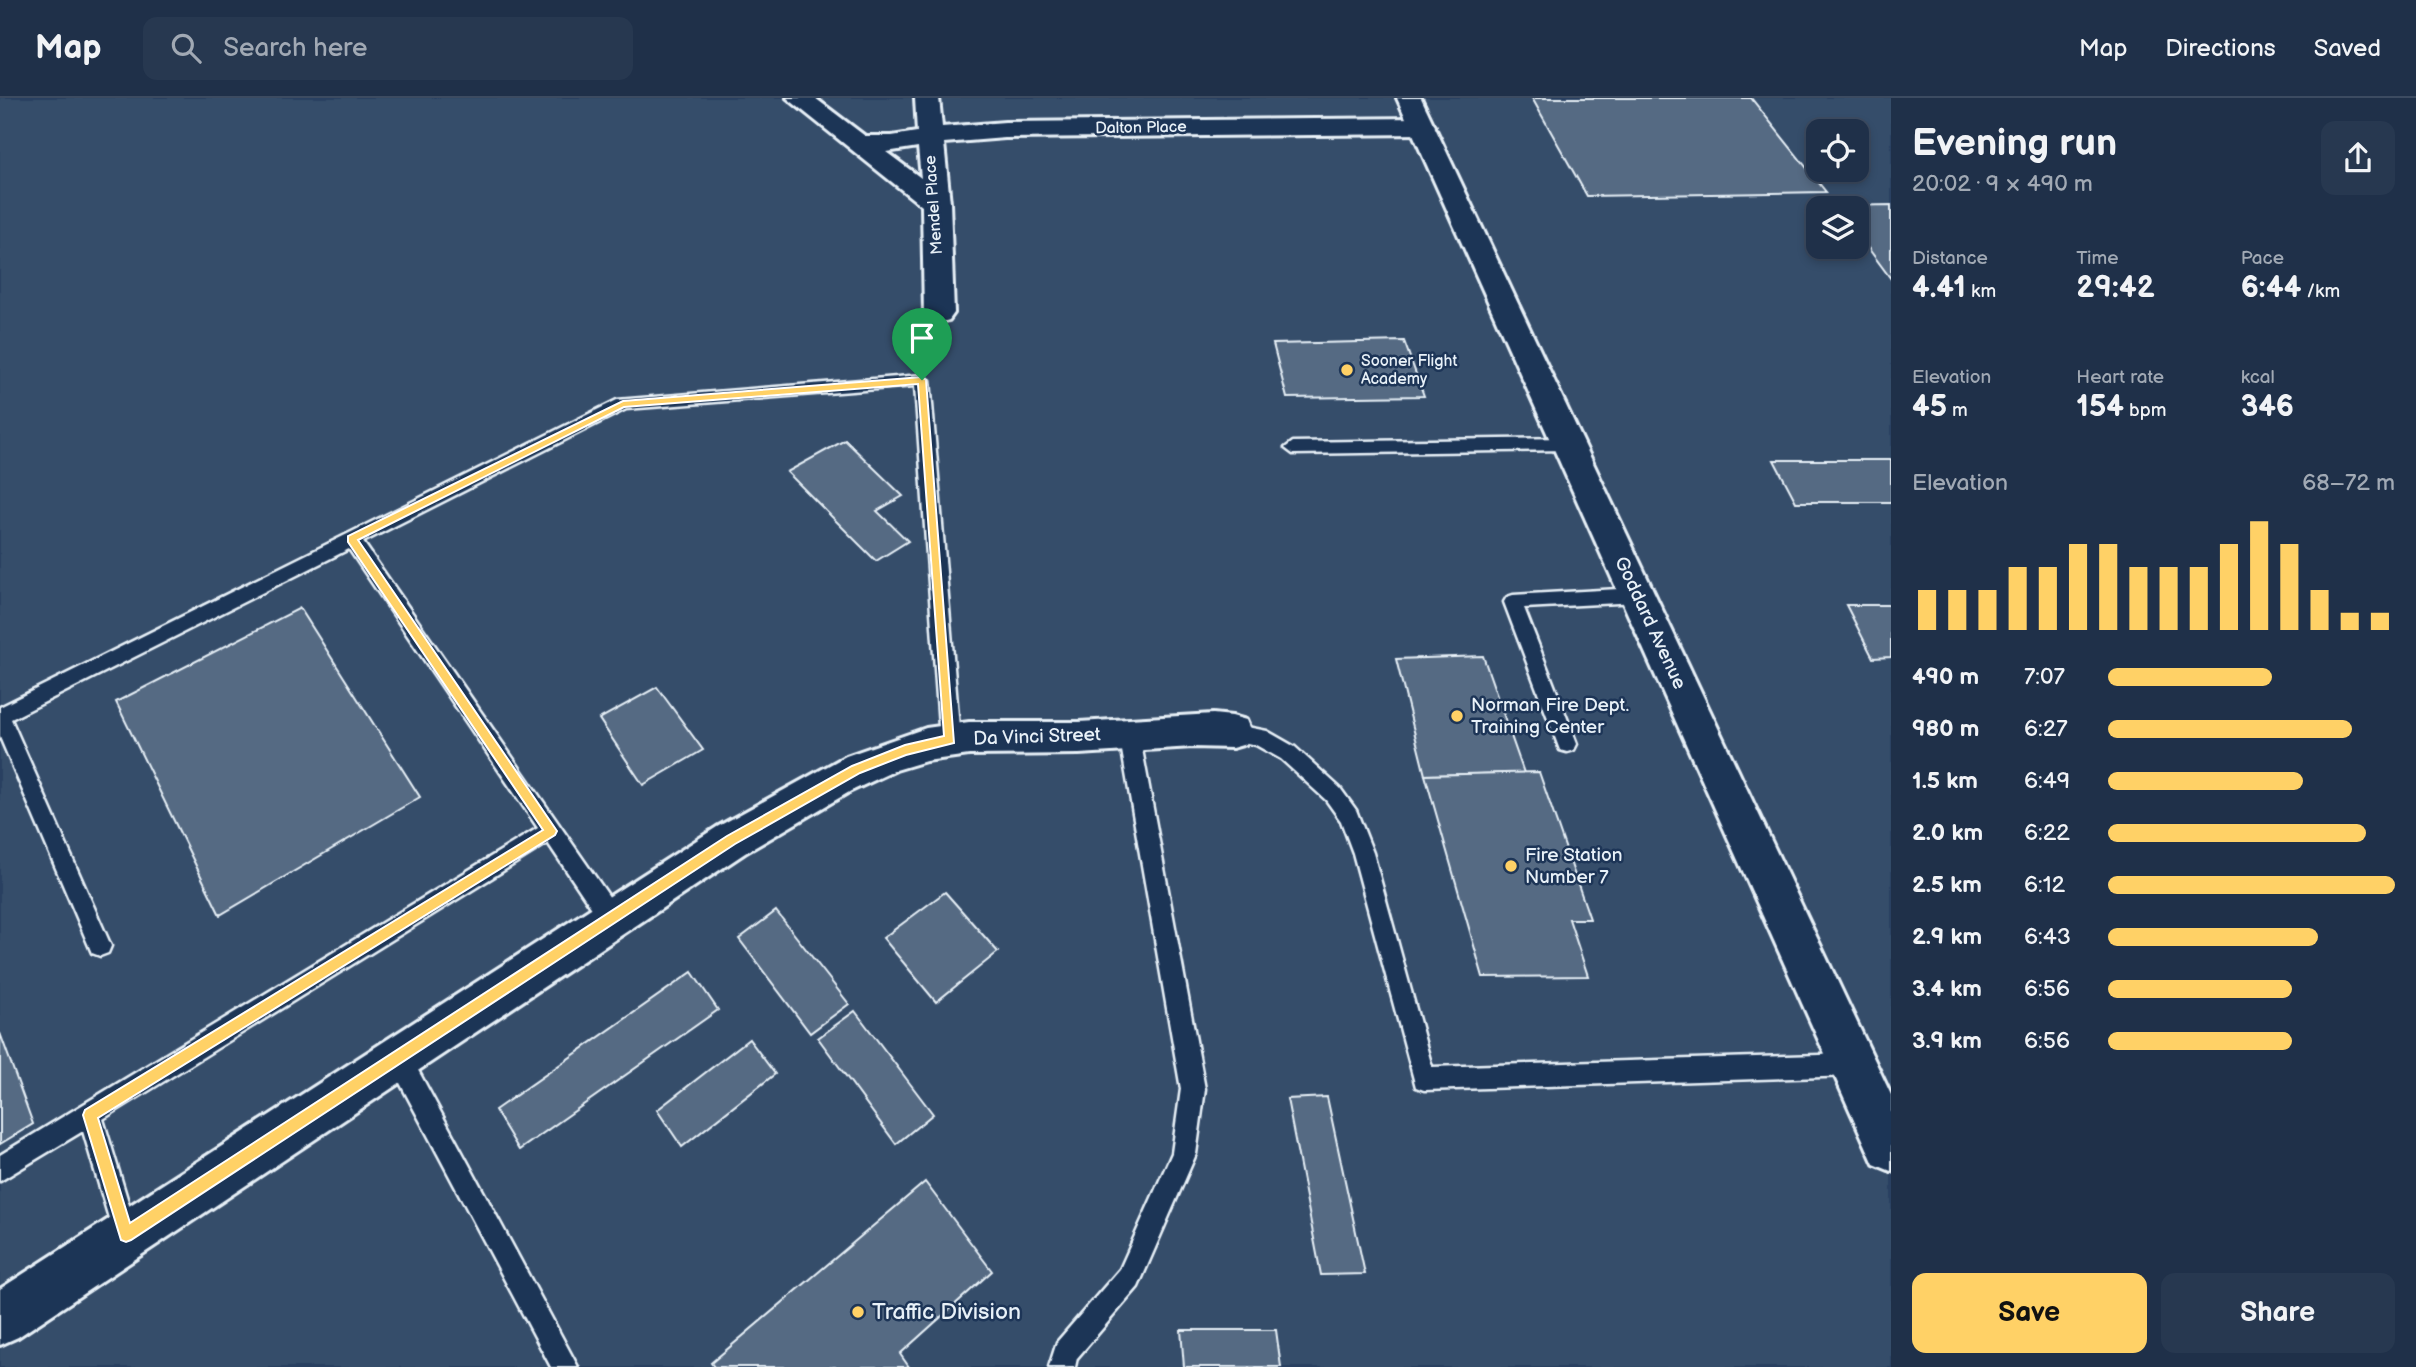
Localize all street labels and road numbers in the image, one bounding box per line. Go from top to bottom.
street label: Dalton Place [1095,118,1187,138]
street label: Mendel Place [921,154,947,255]
street label: Goddard Avenue [1609,553,1691,693]
street label: Da Vinci Street [973,723,1101,751]

